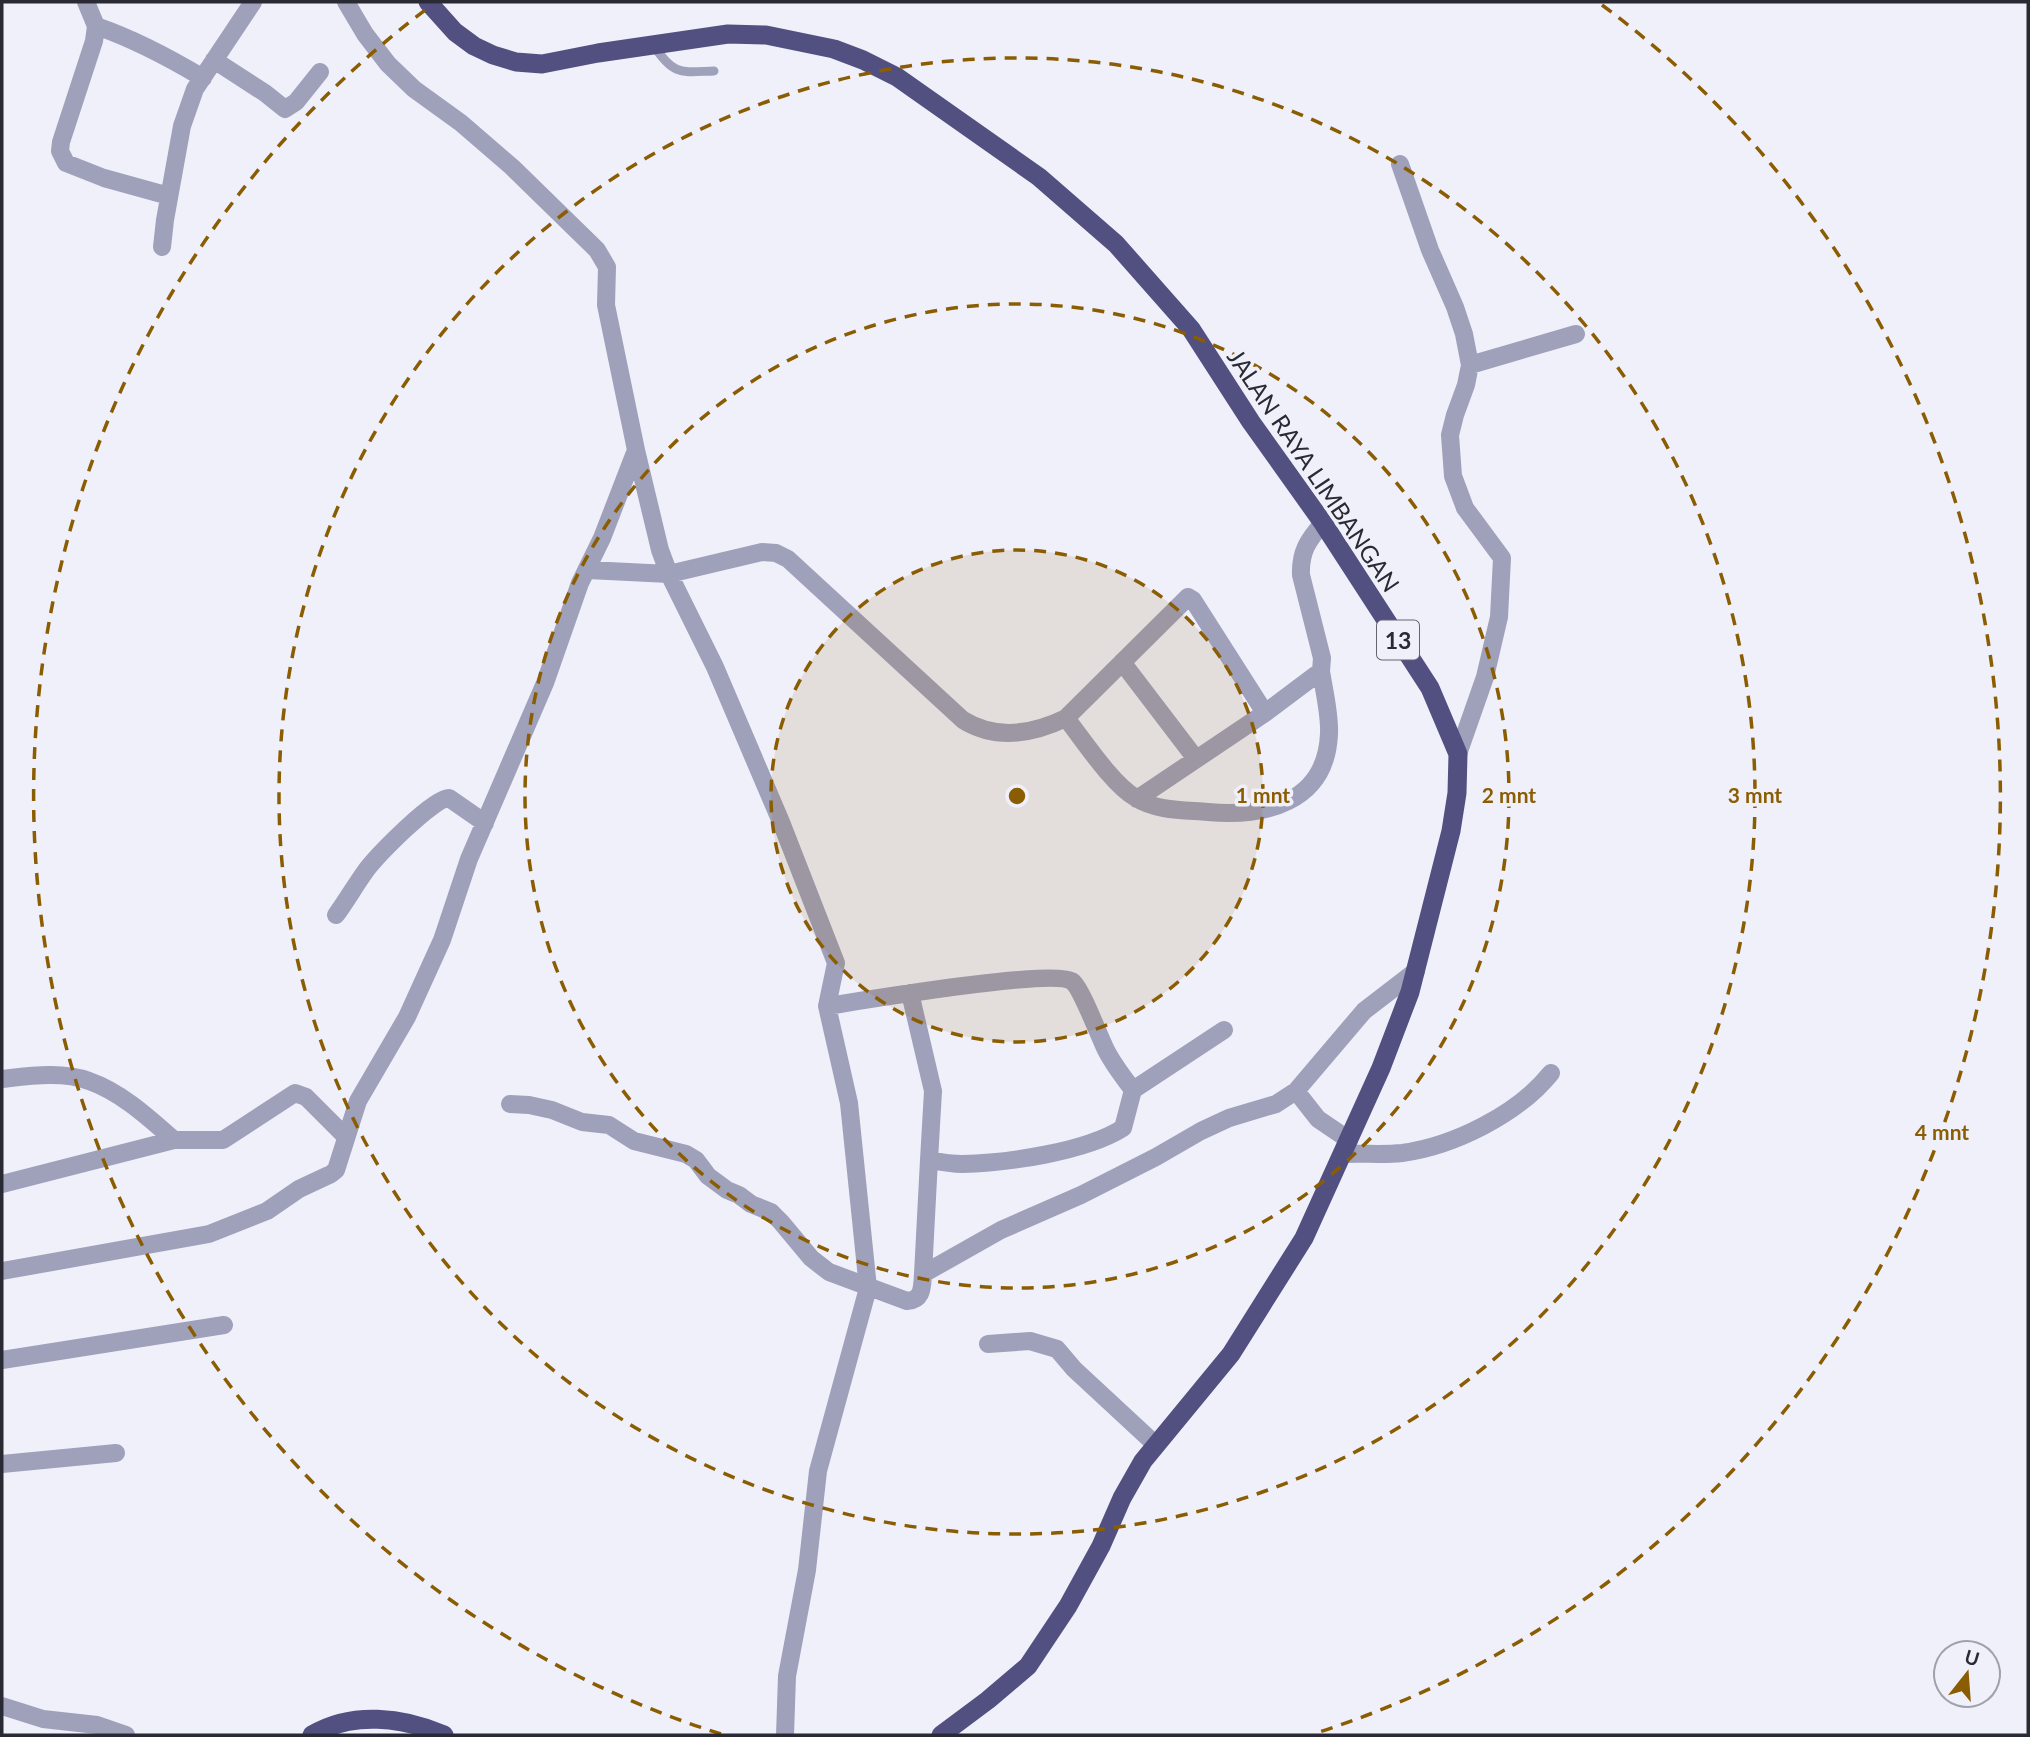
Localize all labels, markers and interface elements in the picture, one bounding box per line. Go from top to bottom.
street label: JALAN RAYA LIMBANGAN [1222,343,1406,597]
road number: 13 [1377,620,1419,660]
text: 1 mnt [1236,782,1290,807]
text: 2 mnt [1482,782,1536,807]
text: 3 mnt [1728,782,1782,807]
centre of rings [1005,784,1029,808]
text: 4 mnt [1915,1119,1969,1144]
north arrow [1932,1639,2002,1709]
text: U [1962,1644,1982,1670]

